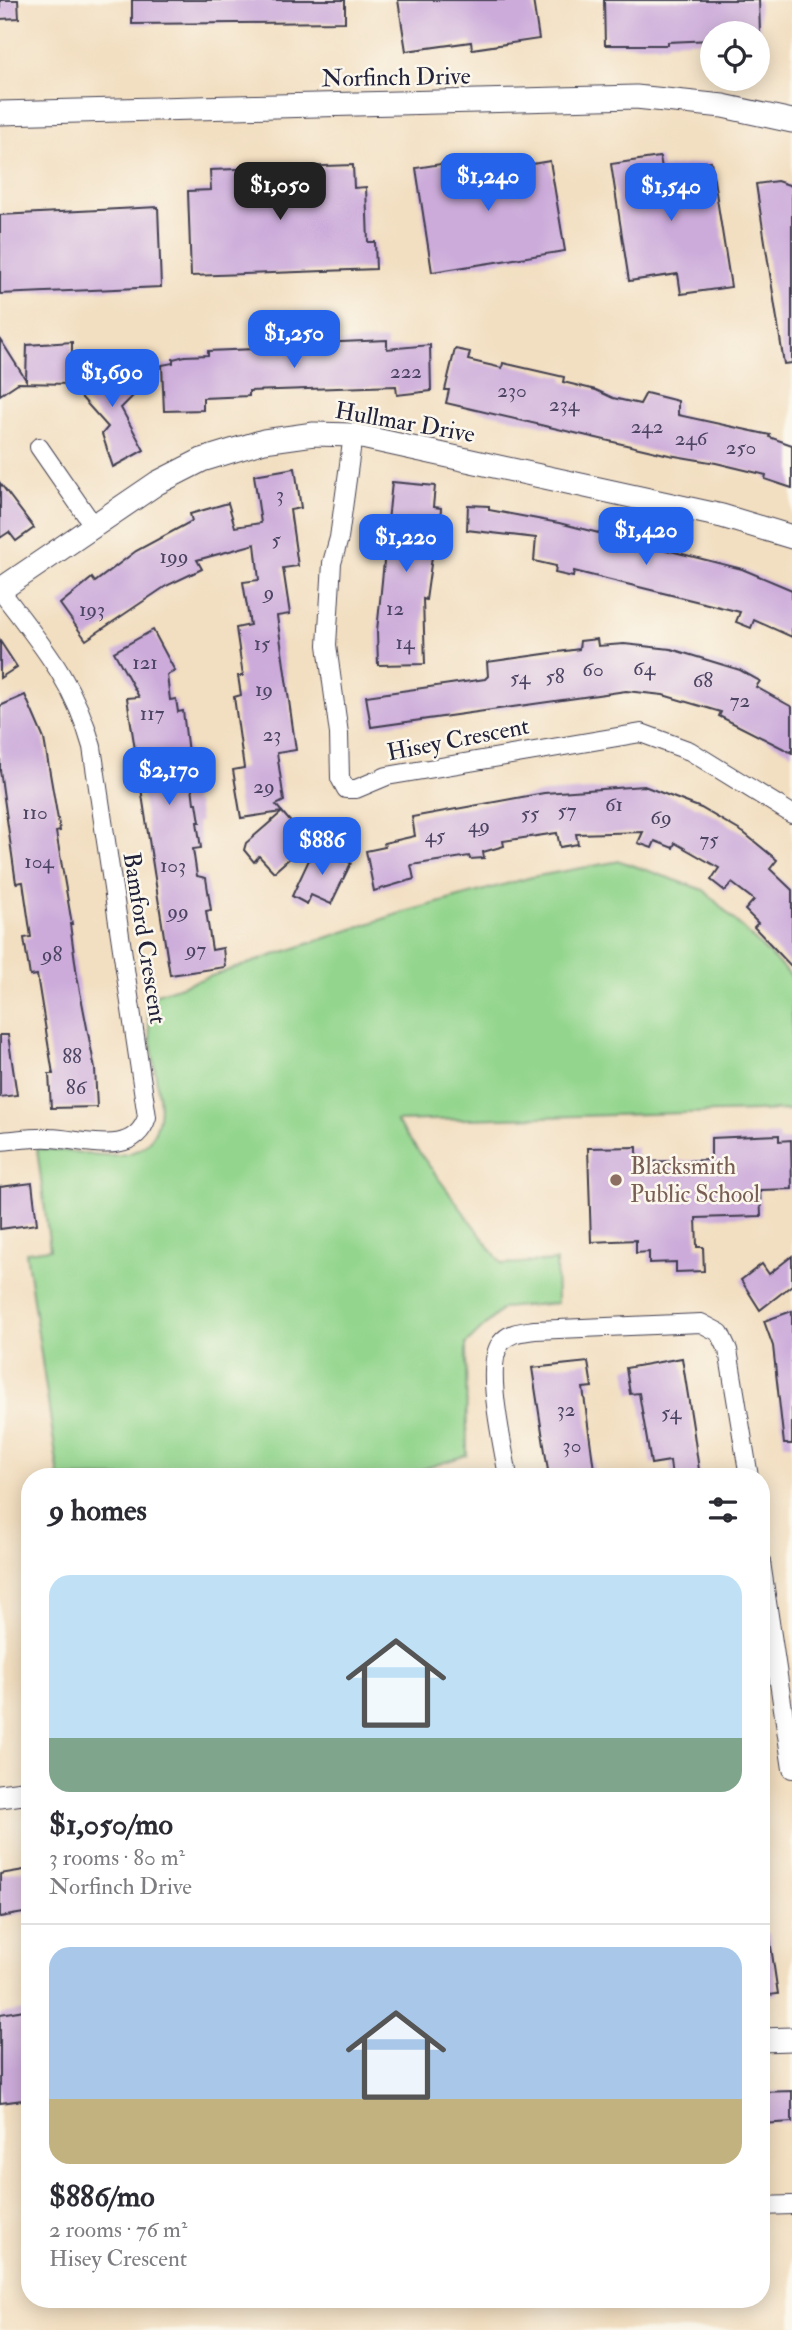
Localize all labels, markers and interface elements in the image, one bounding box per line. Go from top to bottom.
map controls [700,21,770,91]
button: locate [700,21,770,91]
street label: Norfinch Drive [321,61,471,94]
pin: $1,240 [431,154,545,213]
text: $1,240 [457,161,519,190]
pin: $1,050 [223,162,337,222]
pin: $1,540 [614,164,728,223]
text: $1,050 [250,170,310,199]
text: $1,540 [641,171,701,200]
pin: $1,250 [237,310,351,370]
text: $1,250 [264,318,324,347]
pin: $1,690 [55,350,169,409]
text: $1,690 [81,357,143,386]
house number: 222 [390,358,422,385]
house number: 230 [497,377,527,404]
house number: 234 [549,391,581,418]
street label: Hullmar Drive [332,395,477,450]
house number: 242 [631,413,663,440]
house number: 246 [675,425,709,452]
house number: 250 [726,434,756,461]
house number: 3 [276,481,284,508]
pin: $1,420 [589,508,703,567]
pin: $1,220 [349,514,463,574]
text: $1,420 [614,515,678,544]
text: $1,220 [375,522,437,551]
house number: 5 [271,526,281,553]
house number: 199 [160,543,188,570]
house number: 9 [262,579,274,606]
house number: 12 [386,595,404,622]
house number: 193 [79,596,105,623]
house number: 14 [396,629,416,656]
house number: 15 [254,630,271,657]
house number: 121 [132,649,158,676]
house number: 64 [633,655,657,682]
house number: 60 [582,656,604,683]
house number: 58 [545,663,565,690]
house number: 54 [510,664,532,691]
house number: 68 [693,667,713,694]
house number: 19 [255,676,273,703]
house number: 72 [730,687,750,714]
house number: 117 [140,700,165,727]
street label: Hisey Crescent [384,710,532,768]
house number: 23 [263,721,281,748]
pin: $2,170 [112,748,226,807]
text: $2,170 [139,755,199,784]
house number: 29 [253,773,275,800]
house number: 61 [605,791,623,818]
house number: 57 [558,797,577,824]
house number: 110 [22,799,48,826]
house number: 55 [521,800,540,827]
house number: 69 [650,804,672,831]
house number: 49 [468,812,490,839]
pin: $886 [281,818,363,877]
house number: 45 [425,822,446,849]
text: $886 [299,825,345,854]
house number: 75 [700,826,719,853]
house number: 104 [24,848,55,875]
street label: Bamford Crescent [116,850,173,1026]
house number: 103 [160,852,186,879]
house number: 99 [165,898,189,925]
house number: 97 [184,936,207,963]
house number: 98 [40,941,62,968]
house number: 88 [62,1043,82,1070]
house number: 86 [66,1074,88,1101]
place label: Blacksmith Public School [630,1151,760,1210]
marker: Blacksmith Public School [608,1172,624,1188]
house number: 32 [557,1396,575,1423]
house number: 54 [661,1399,683,1426]
house number: 30 [563,1432,581,1459]
icon: filters [704,1491,742,1529]
text: 9 homes [49,1492,147,1529]
icon: home [333,1620,459,1746]
text: $1,050/mo [49,1806,173,1843]
text: 3 rooms · 80 m² [49,1843,185,1872]
text: Norfinch Drive [49,1872,192,1901]
icon: home [333,1992,459,2118]
text: $886/mo [49,2178,155,2215]
text: 2 rooms · 76 m² [49,2215,187,2244]
text: Hisey Crescent [49,2244,187,2273]

